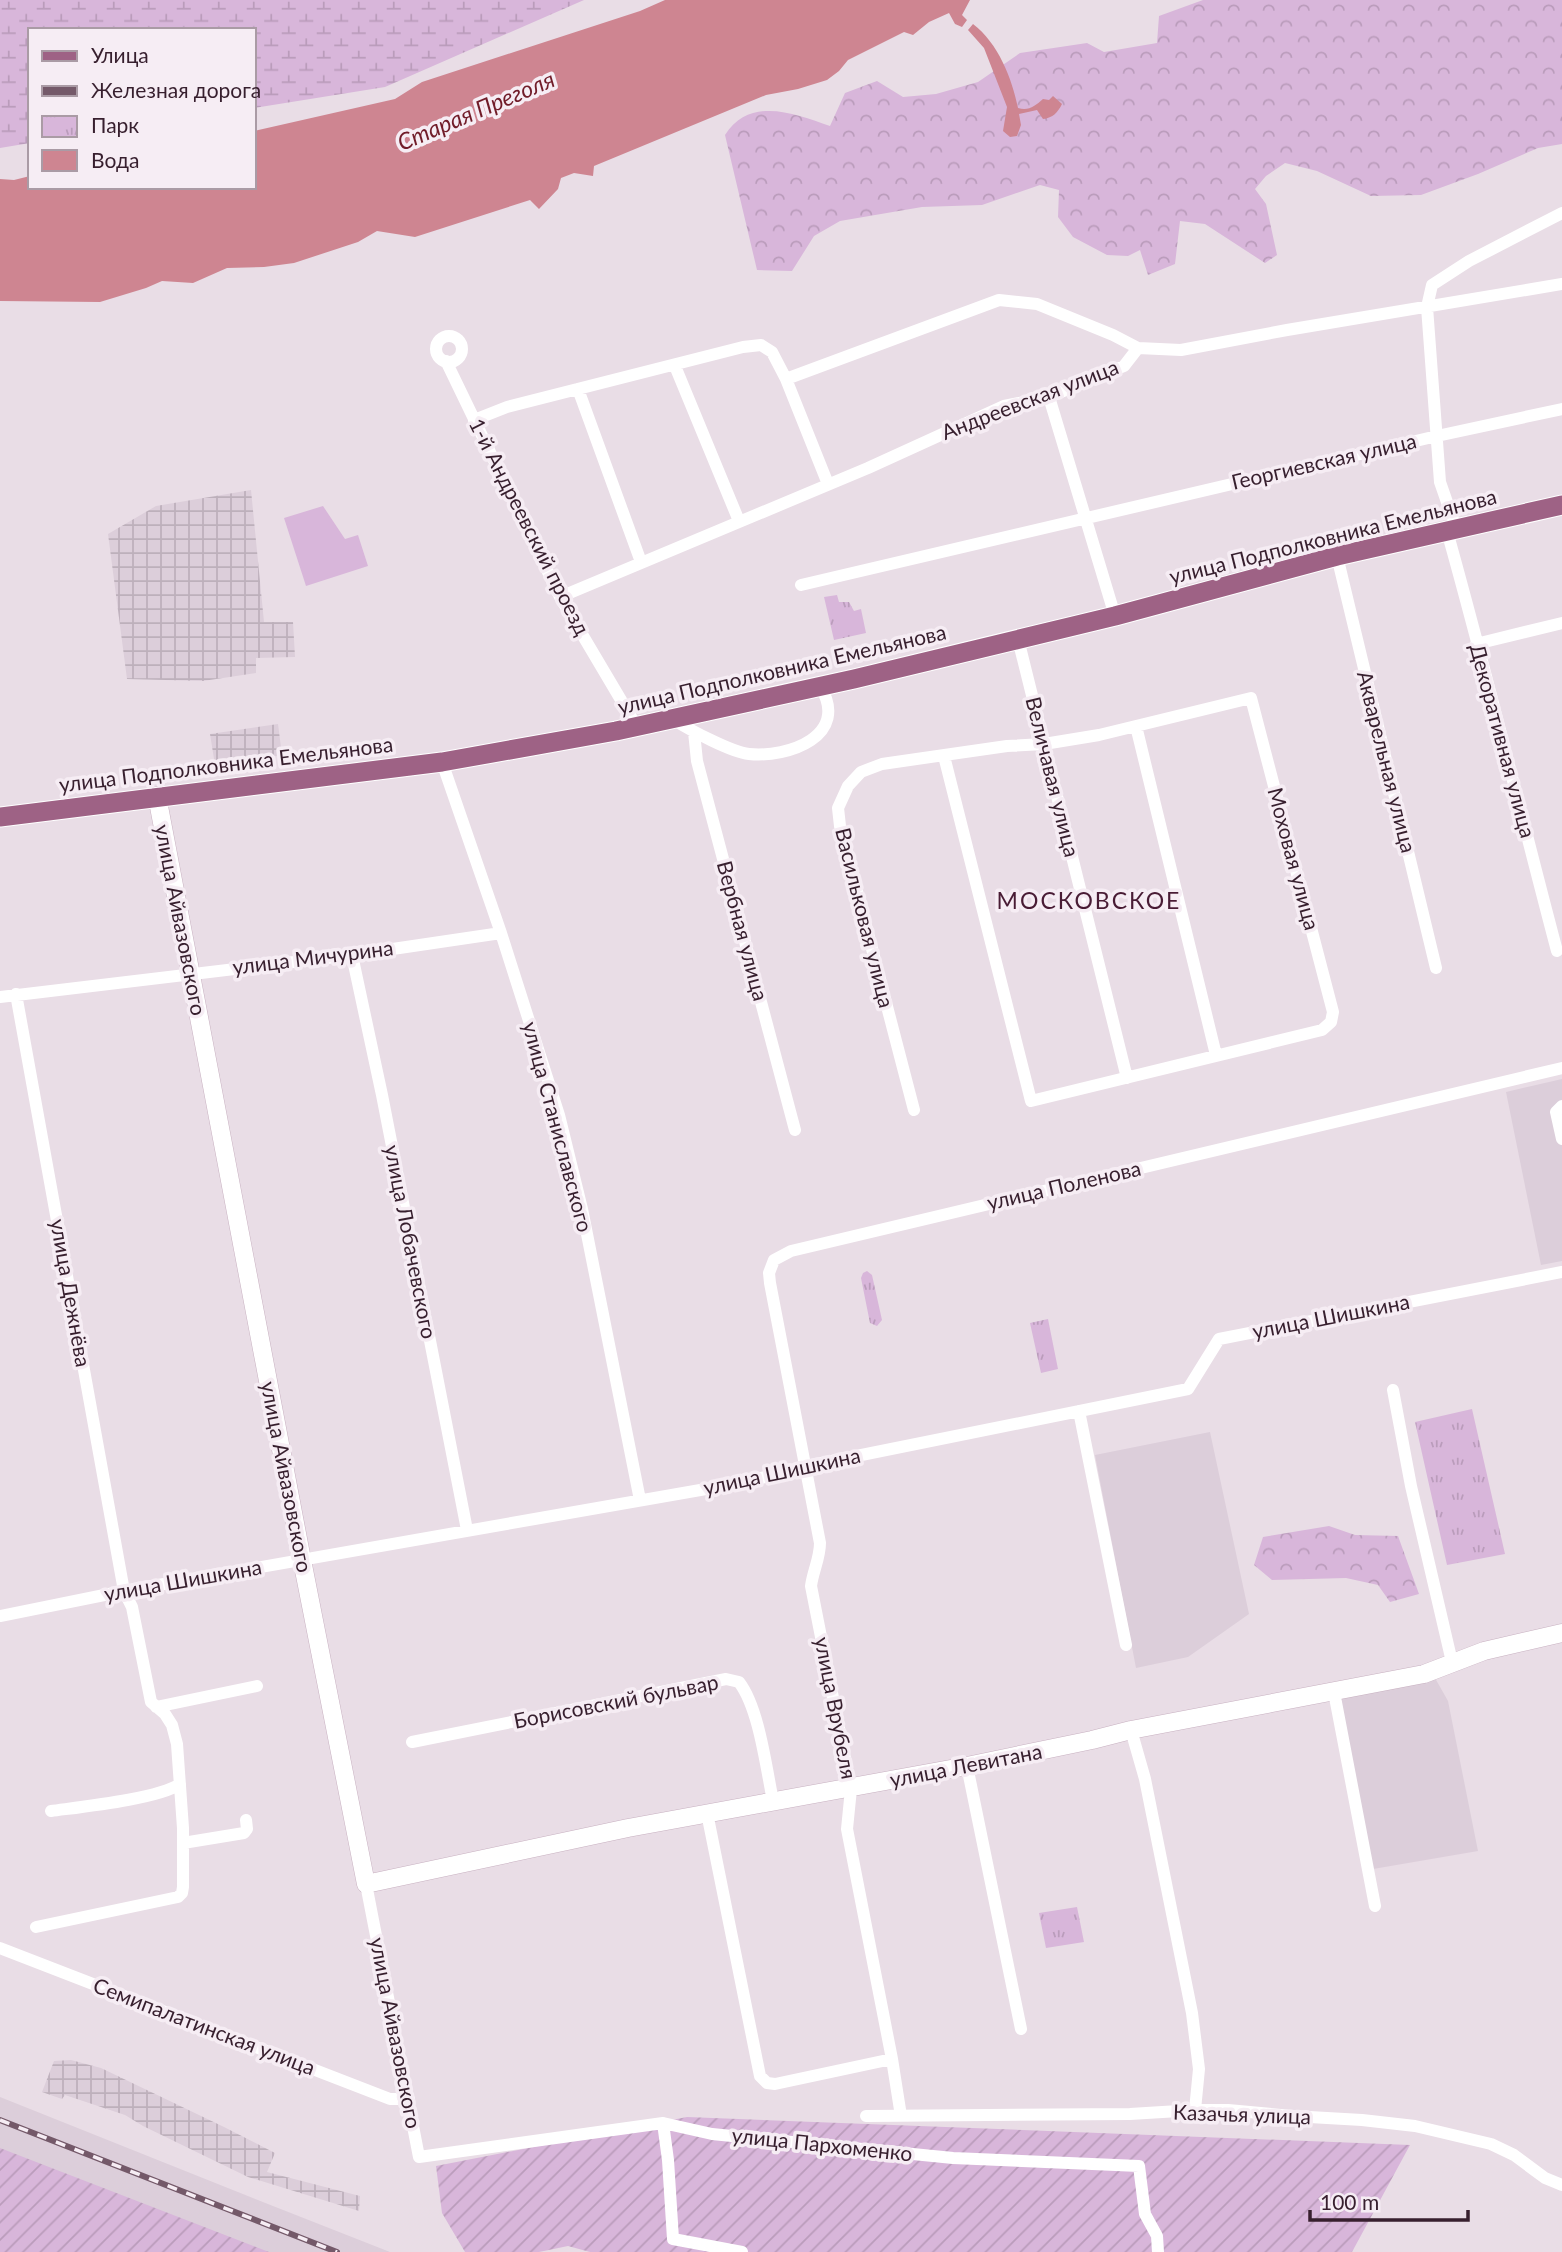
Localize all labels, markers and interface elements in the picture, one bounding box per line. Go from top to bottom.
legend [28,28,256,189]
text: Улица [91,42,149,67]
water label: Старая Преголя [393,64,559,156]
text: Железная дорога [91,77,261,102]
text: Парк [91,112,139,137]
text: Вода [91,147,139,172]
street label: Андреевская улица [937,353,1122,444]
street label: 1-й Андреевский проезд [465,414,596,639]
street label: Георгиевская улица [1229,427,1419,494]
street label: улица Подполковника Емельянова [1166,483,1499,588]
street label: улица Подполковника Емельянова [615,619,948,719]
street label: Декоративная улица [1466,641,1541,840]
street label: Акварельная улица [1353,668,1422,855]
street label: Величавая улица [1021,694,1085,859]
street label: улица Подполковника Емельянова [57,731,394,796]
street label: Моховая улица [1263,785,1325,933]
street label: улица Айвазовского [151,822,212,1017]
street label: Васильковая улица [831,825,900,1010]
street label: Вербная улица [713,858,774,1003]
district label: МОСКОВСКОЕ [997,886,1181,914]
street label: улица Мичурина [231,934,395,979]
street label: улица Станиславского [518,1019,599,1235]
street label: улица Лобачевского [380,1143,443,1341]
street label: улица Поленова [984,1155,1143,1214]
street label: улица Дежнёва [46,1217,97,1369]
street label: улица Шишкина [1250,1288,1412,1343]
street label: улица Айвазовского [257,1379,318,1574]
street label: улица Шишкина [701,1442,862,1499]
street label: улица Шишкина [102,1553,264,1606]
street label: улица Врубеля [810,1634,863,1781]
street label: Борисовский бульвар [511,1668,720,1733]
street label: улица Левитана [888,1738,1044,1792]
street label: улица Айвазовского [366,1935,427,2130]
street label: Семипалатинская улица [90,1972,319,2079]
street label: Казачья улица [1173,2099,1312,2128]
street label: улица Пархоменко [731,2122,914,2165]
scale bar [1310,2178,1468,2222]
text: 100 m [1320,2189,1379,2214]

